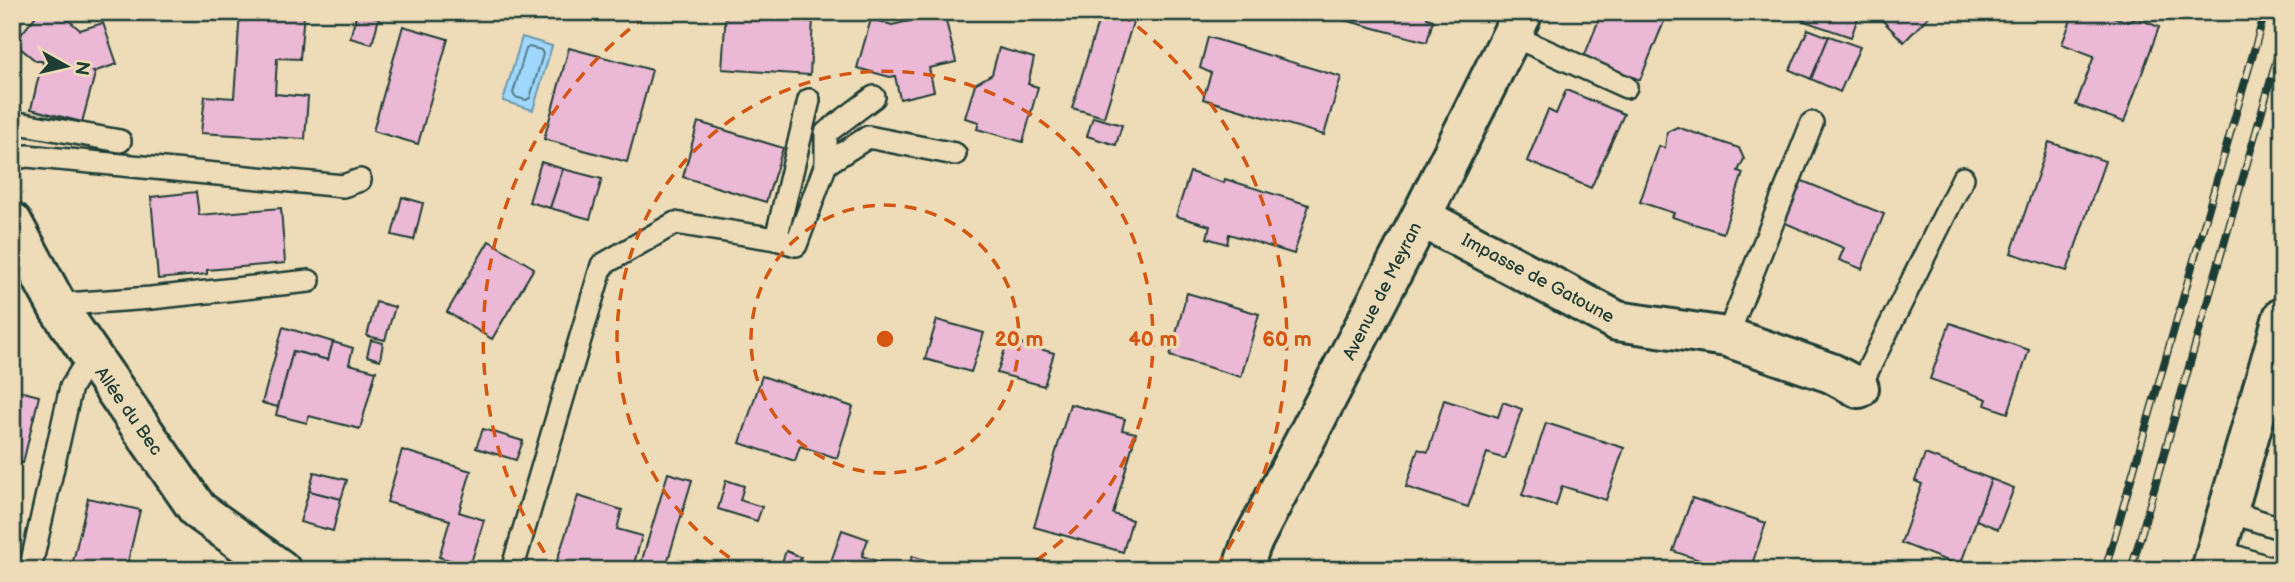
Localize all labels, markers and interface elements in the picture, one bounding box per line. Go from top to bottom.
north arrow [32,32,102,102]
text: N [69,59,94,77]
street label: Avenue de Meyran [1339,219,1426,364]
street label: Impasse de Gatoune [1458,229,1618,328]
centre of rings [873,327,897,351]
text: 20 m [995,327,1043,352]
text: 40 m [1128,327,1178,352]
text: 60 m [1262,327,1312,352]
street label: Allée du Bec [90,363,167,460]

